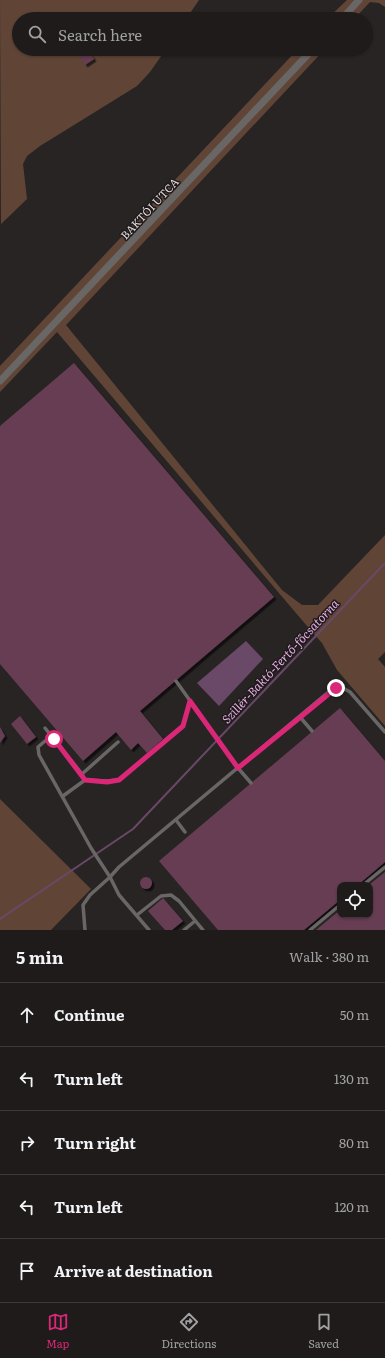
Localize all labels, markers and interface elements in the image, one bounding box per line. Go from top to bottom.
search box [12,12,373,56]
icon: search [26,23,48,45]
text: Search here [58,23,142,46]
street label: BAKTÓI UTCA [116,174,182,242]
water label: Szillér-Baktó-Fertő-főcsatorna [217,595,343,727]
route end [327,679,345,697]
route start [45,730,63,748]
map controls [337,882,373,918]
button: locate [337,882,373,918]
text: 5 min [16,944,64,969]
text: Walk · 380 m [289,947,369,966]
text: Continue [54,1003,124,1026]
icon: ahead [16,1004,38,1026]
text: 50 m [340,1005,369,1024]
text: Turn left [54,1067,123,1090]
icon: left [16,1068,38,1090]
text: 130 m [334,1069,369,1088]
text: Turn right [54,1131,136,1154]
icon: right [16,1132,38,1154]
text: 80 m [339,1133,369,1152]
text: Turn left [54,1195,123,1218]
icon: left [16,1196,38,1218]
text: 120 m [334,1197,369,1216]
text: Arrive at destination [54,1259,213,1282]
icon: arrive [16,1260,38,1282]
tab: Map [46,1311,69,1351]
tab: Directions [161,1311,216,1351]
tab: Saved [308,1311,339,1351]

